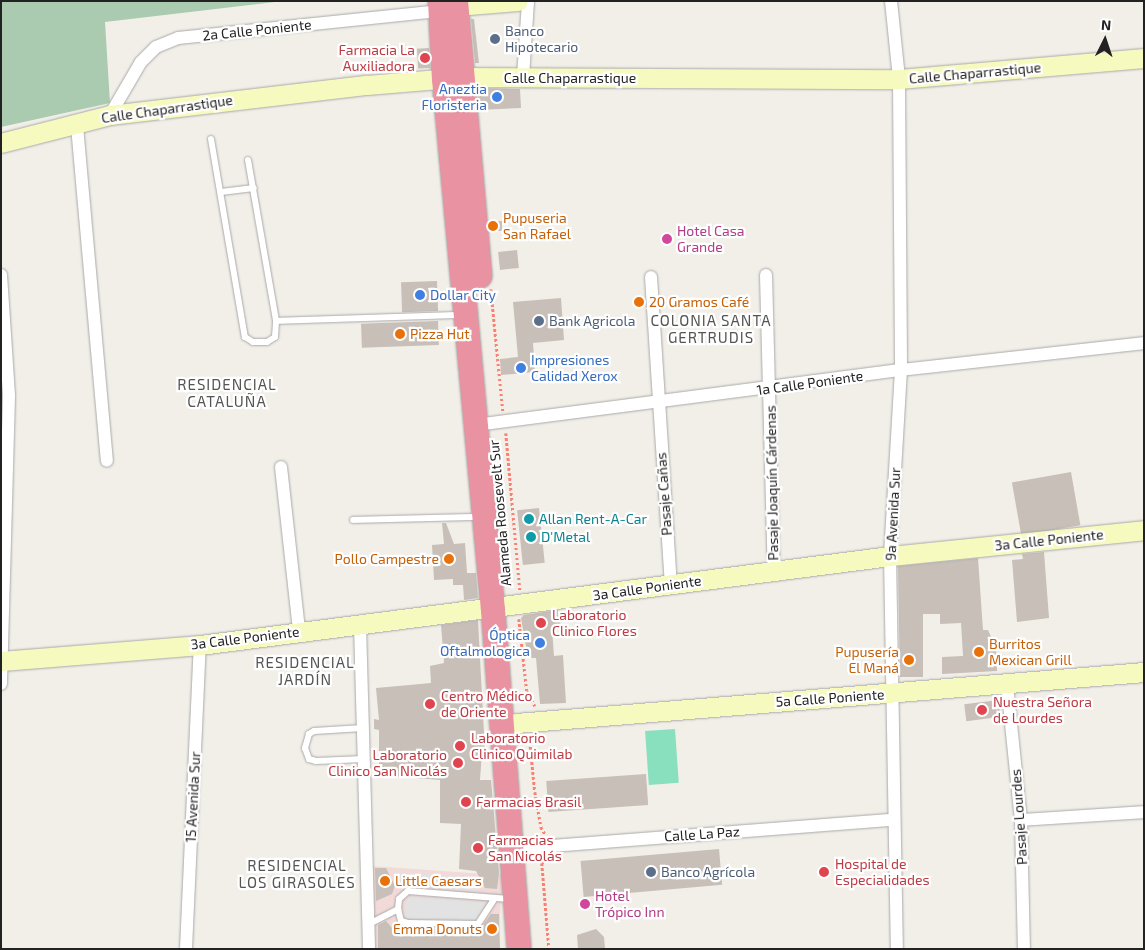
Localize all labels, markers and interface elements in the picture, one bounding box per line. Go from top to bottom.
north arrow [1080,15,1130,65]
street label: 2a Calle Poniente [202,16,312,44]
text: N [1100,16,1112,33]
place label: Banco Hipotecario [505,23,578,56]
marker: Banco Hipotecario [489,33,501,45]
place label: Farmacia La Auxiliadora [339,42,415,74]
marker: Farmacia La Auxiliadora [419,52,431,64]
street label: Calle Chaparrastique [908,59,1042,87]
street label: Calle Chaparrastique [504,70,636,86]
place label: Aneztia Floristeria [422,81,487,114]
street label: Calle Chaparrastique [100,91,234,127]
marker: Aneztia Floristeria [491,91,503,103]
place label: Pupuseria San Rafael [503,210,571,242]
marker: Pupuseria San Rafael [487,220,499,232]
place label: Hotel Casa Grande [677,223,745,256]
marker: Hotel Casa Grande [661,233,673,245]
place label: Dollar City [430,287,496,303]
marker: Dollar City [414,289,426,301]
place label: 20 Gramos Café [649,294,749,310]
marker: 20 Gramos Café [633,296,645,308]
district label: COLONIA SANTA GERTRUDIS [649,311,773,346]
place label: Bank Agricola [549,313,636,329]
marker: Bank Agricola [533,315,545,327]
place label: Pizza Hut [410,326,469,342]
marker: Pizza Hut [394,328,406,340]
place label: Impresiones Calidad Xerox [531,352,618,384]
marker: Impresiones Calidad Xerox [515,362,527,374]
street label: 1a Calle Poniente [756,367,864,399]
district label: RESIDENCIAL CATALUÑA [176,375,278,410]
street label: Pasaje Joaquín Cárdenas [762,405,782,561]
street label: Alameda Roosevelt Sur [485,439,515,587]
street label: Pasaje Cañas [653,452,675,536]
street label: 9a Avenida Sur [882,467,904,561]
place label: Allan Rent-A-Car [539,511,647,527]
marker: Allan Rent-A-Car [523,513,535,525]
street label: 3a Calle Poniente [994,526,1104,554]
place label: D'Metal [541,529,590,545]
marker: D'Metal [525,531,537,543]
place label: Pollo Campestre [335,551,439,567]
marker: Pollo Campestre [443,553,455,565]
street label: 3a Calle Poniente [592,572,702,604]
place label: Laboratorio Clinico Flores [552,607,637,640]
marker: Laboratorio Clinico Flores [534,616,548,630]
street label: 3a Calle Poniente [190,623,300,653]
place label: Óptica Oftalmologica [440,627,530,660]
place label: Burritos Mexican Grill [989,636,1072,669]
marker: Óptica Oftalmologica [534,637,546,649]
place label: Pupusería El Maná [835,644,899,676]
marker: Burritos Mexican Grill [973,646,985,658]
district label: RESIDENCIAL JARDÍN [254,653,356,688]
marker: Pupusería El Maná [903,654,915,666]
street label: 5a Calle Poniente [775,686,885,710]
place label: Centro Médico de Oriente [441,688,532,720]
place label: Nuestra Señora de Lourdes [993,694,1092,726]
marker: Centro Médico de Oriente [423,697,437,711]
marker: Nuestra Señora de Lourdes [975,703,989,717]
place label: Laboratorio Clinico Quimilab [471,730,572,762]
marker: Laboratorio Clinico Quimilab [453,739,467,753]
place label: Laboratorio Clinico San Nicolás [328,747,447,780]
street label: 15 Avenida Sur [182,751,204,843]
marker: Laboratorio Clinico San Nicolás [451,756,465,770]
street label: Pasaje Lourdes [1007,769,1031,865]
place label: Farmacias Brasil [476,794,581,810]
marker: Farmacias Brasil [460,796,472,808]
street label: Calle La Paz [664,823,740,845]
place label: Farmacias San Nicolás [488,832,562,864]
marker: Farmacias San Nicolás [472,842,484,854]
district label: RESIDENCIAL LOS GIRASOLES [237,856,357,891]
place label: Hospital de Especialidades [835,856,930,889]
place label: Banco Agrícola [661,864,755,880]
marker: Hospital de Especialidades [817,865,831,879]
marker: Banco Agrícola [645,866,657,878]
place label: Little Caesars [395,873,482,889]
marker: Little Caesars [379,875,391,887]
place label: Hotel Trópico Inn [595,888,665,920]
marker: Hotel Trópico Inn [579,898,591,910]
place label: Emma Donuts [393,921,482,937]
marker: Emma Donuts [486,923,498,935]

